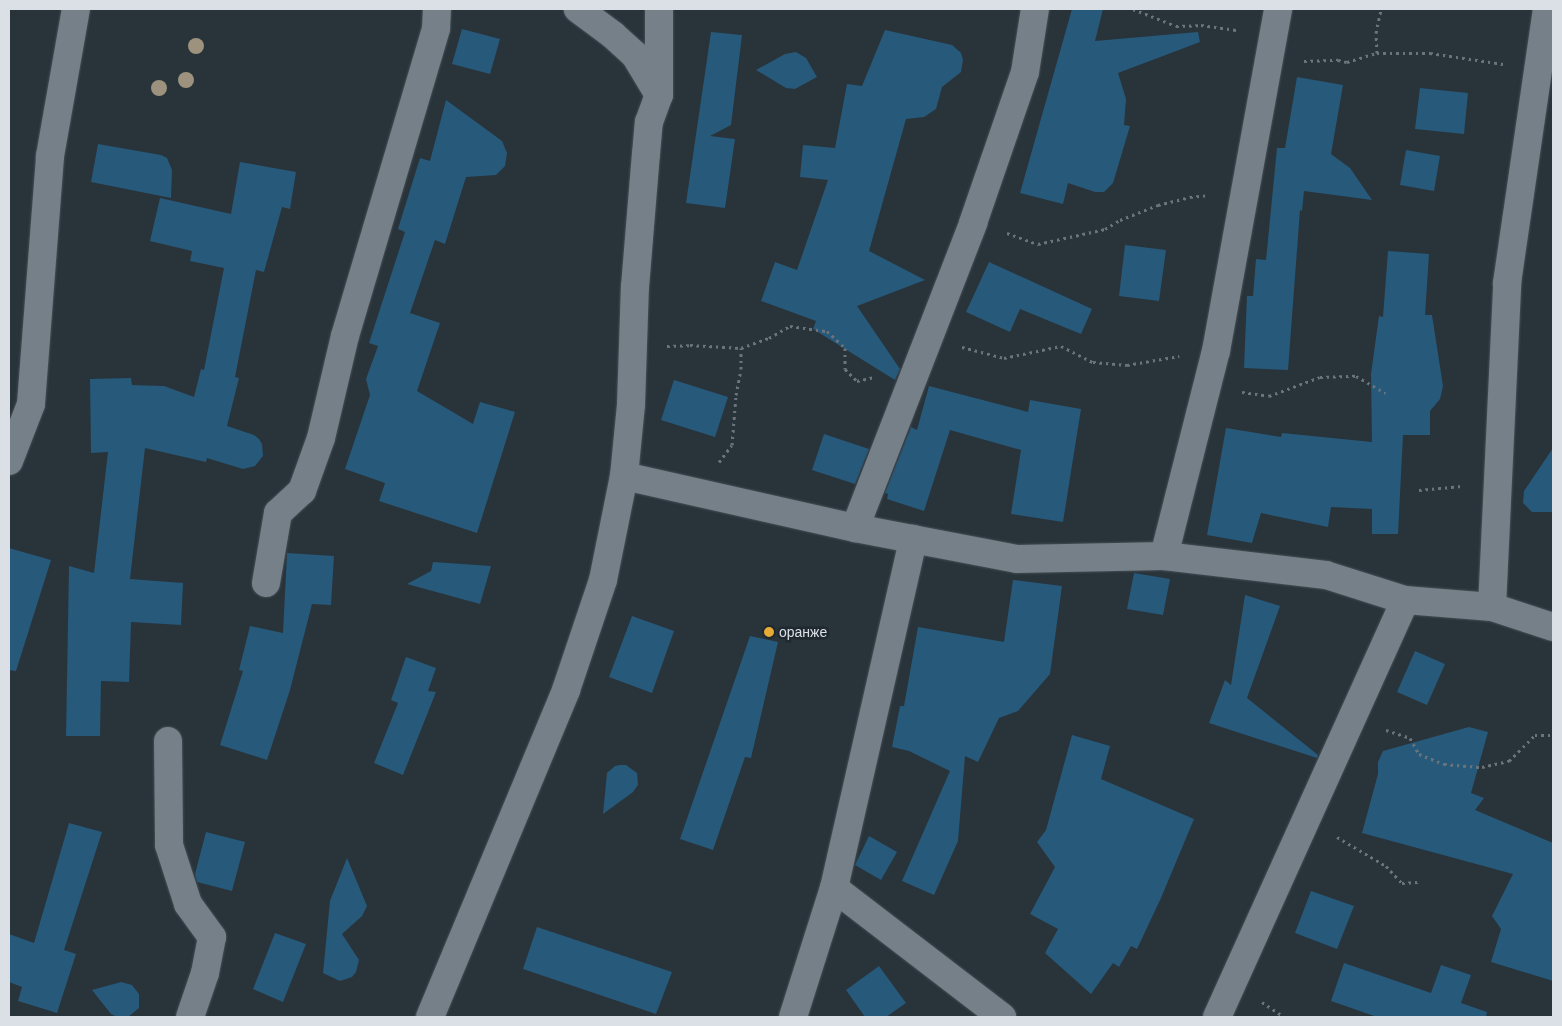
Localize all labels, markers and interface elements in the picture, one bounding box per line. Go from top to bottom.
place label: оранже [779,624,827,640]
marker: оранже [763,626,775,638]

